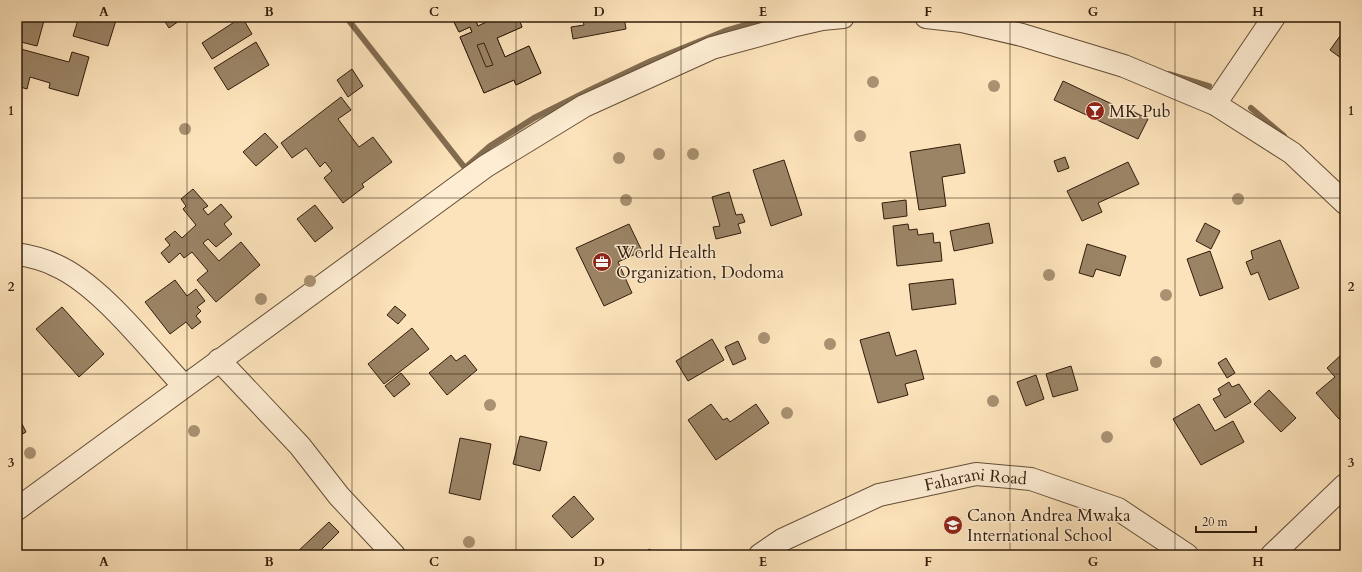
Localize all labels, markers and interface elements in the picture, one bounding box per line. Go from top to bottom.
text: A [99,3,109,21]
text: B [264,3,274,21]
text: C [429,3,439,21]
text: D [593,3,605,21]
text: E [759,3,767,21]
text: F [924,3,932,21]
text: G [1088,3,1099,21]
text: H [1252,3,1264,21]
bar icon: MK Pub [1084,100,1106,122]
place label: MK Pub [1109,100,1171,123]
text: 1 [8,102,14,120]
text: 1 [1348,102,1354,120]
place label: World Health Organization, Dodoma [615,241,785,284]
office icon: World Health Organization, Dodoma [591,251,613,273]
text: 2 [8,278,15,296]
text: 2 [1348,278,1355,296]
text: 3 [8,454,15,472]
text: 3 [1348,454,1355,472]
street label: Faharani Road [922,462,1028,497]
place label: Canon Andrea Mwaka International School [967,504,1131,547]
scale bar [1196,508,1256,534]
school or university icon: Canon Andrea Mwaka International School [942,514,964,536]
text: 20 m [1202,514,1229,530]
text: A [99,553,109,571]
text: B [264,553,274,571]
text: C [429,553,439,571]
text: D [593,553,605,571]
text: E [759,553,767,571]
text: F [924,553,932,571]
text: G [1088,553,1099,571]
text: H [1252,553,1264,571]

